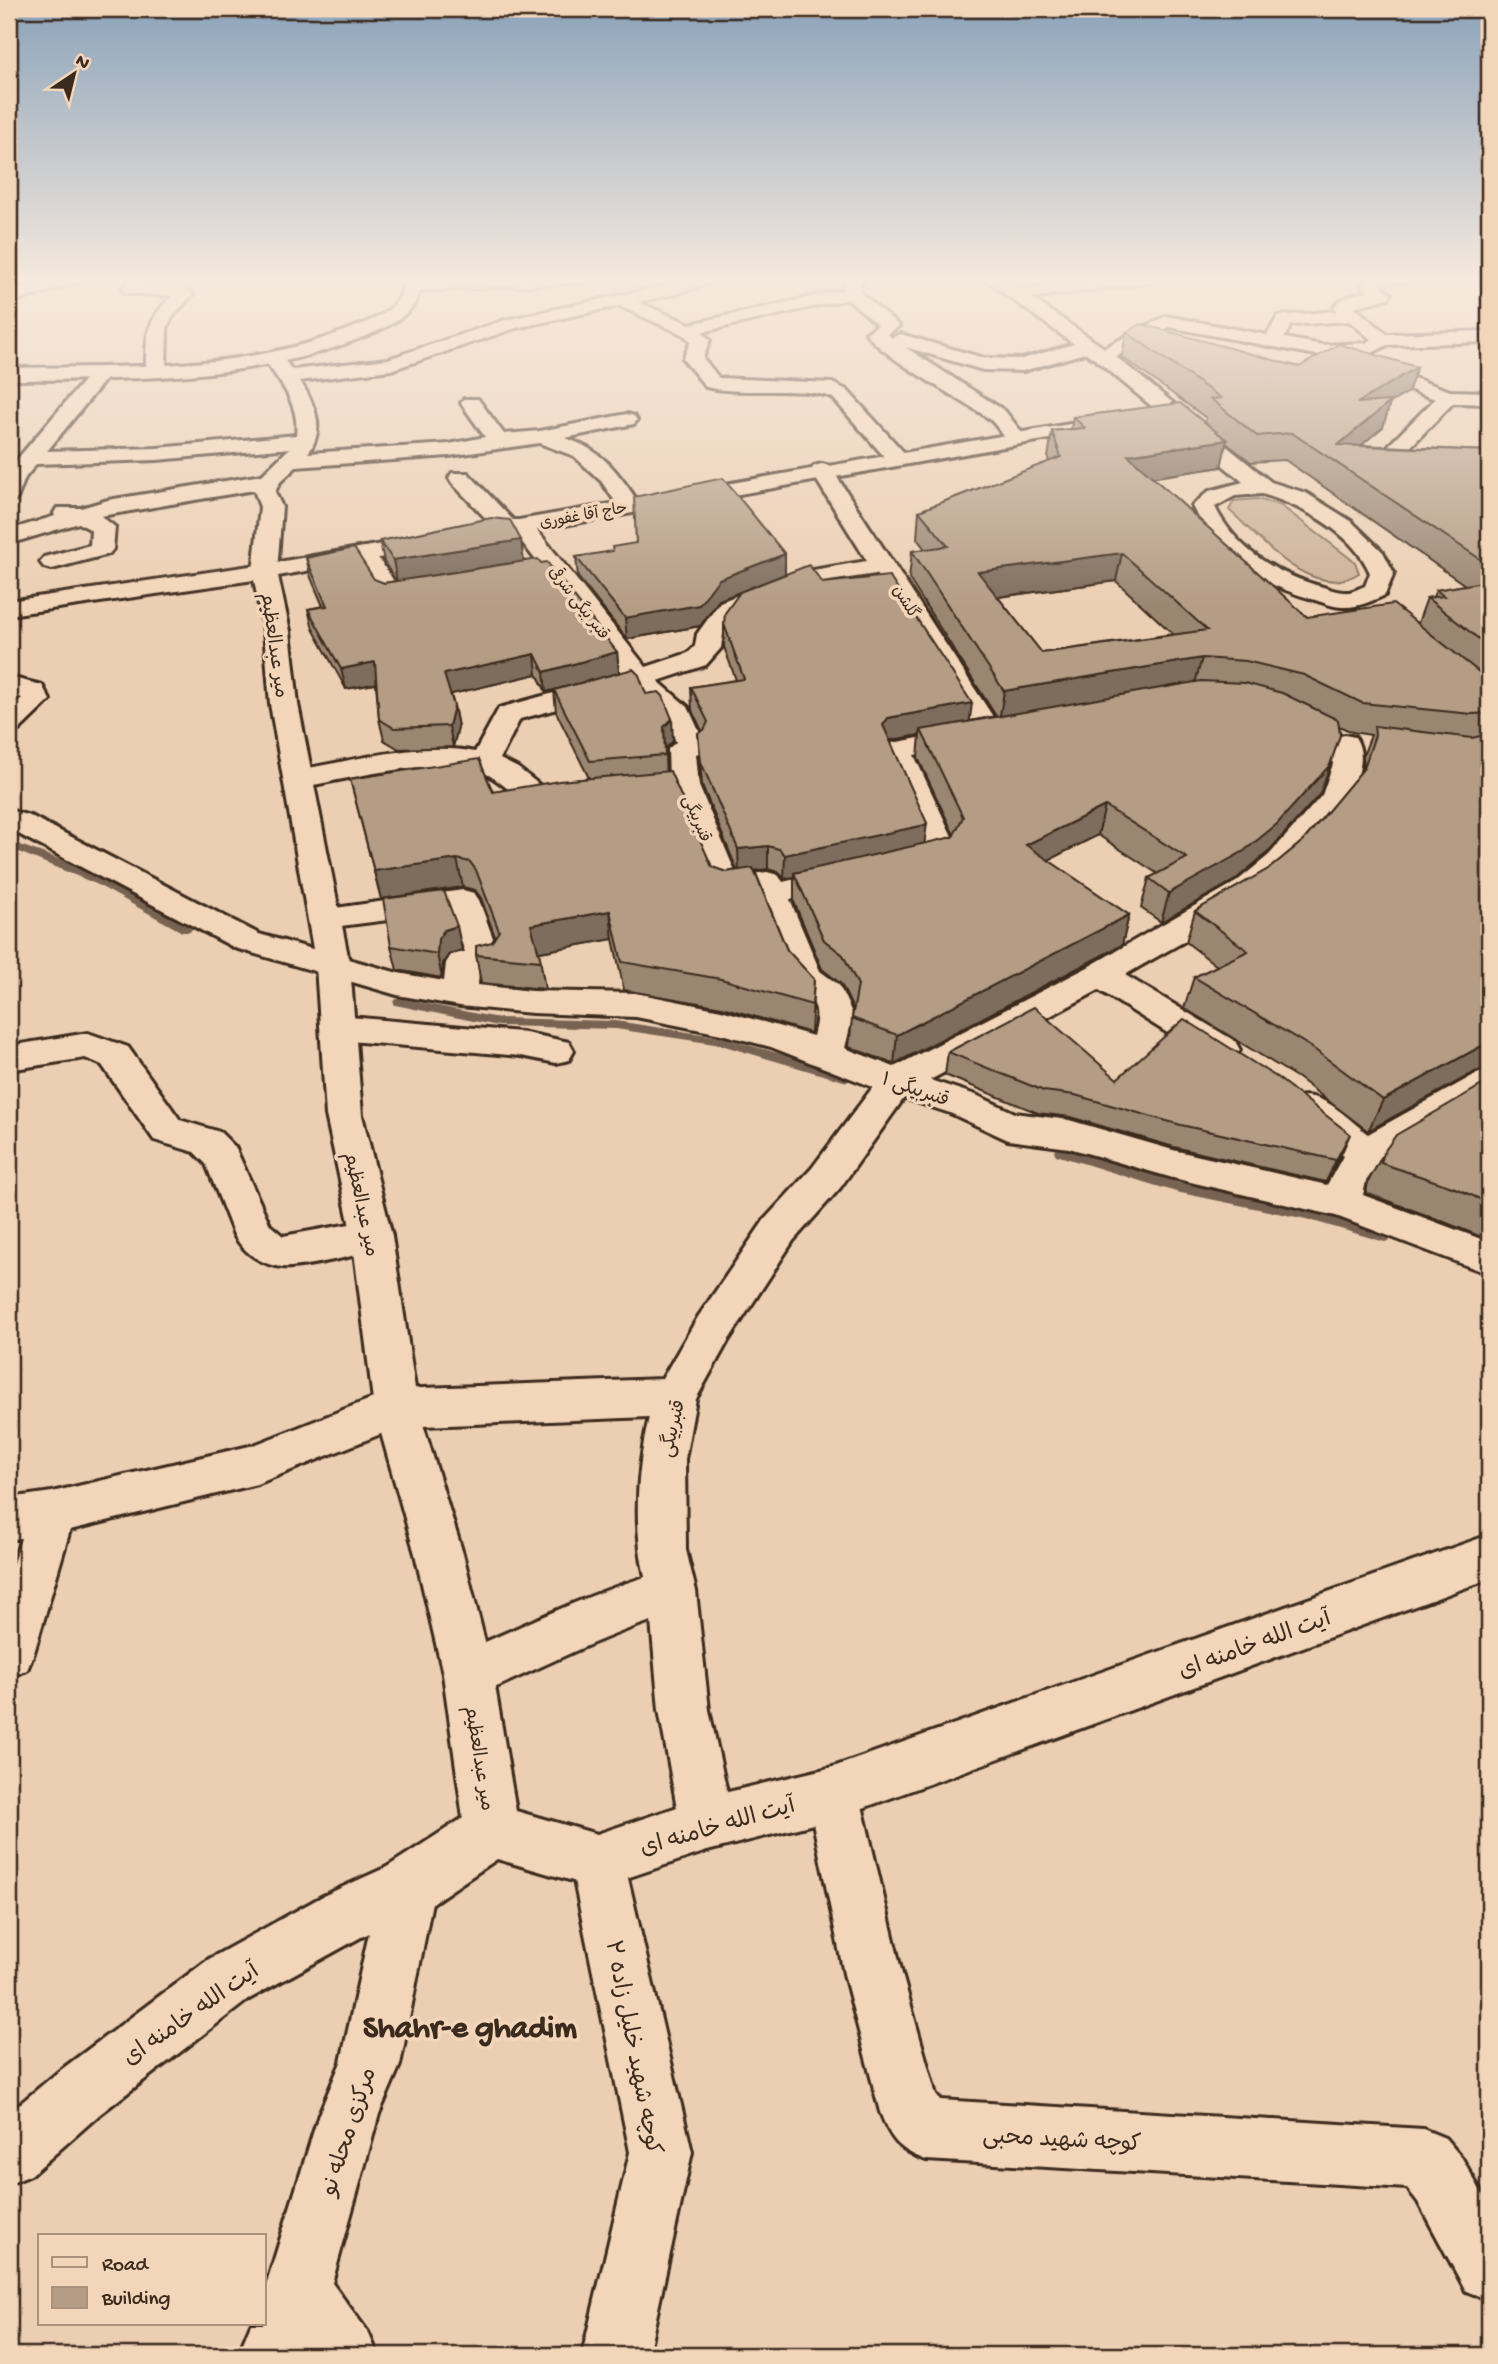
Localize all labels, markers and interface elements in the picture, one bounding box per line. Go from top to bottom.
north arrow [38,38,108,108]
text: N [70,50,93,76]
street label: حاج آقا غفوری [538,499,629,535]
street label: قنبر بیگی شرقی [543,561,615,645]
street label: گلشن [886,581,924,623]
street label: میر عبدالعظیم [254,591,291,700]
street label: قنبربیگی [676,792,716,846]
street label: قنبربیگی ۱ [878,1067,952,1114]
street label: میر عبدالعظیم [337,1150,382,1259]
street label: قنبربیگی [655,1397,692,1460]
street label: آیت الله خامنه ای [1175,1604,1336,1686]
street label: میر عبدالعظیم [458,1704,497,1813]
street label: آیت الله خامنه ای [637,1791,800,1863]
street label: کوچه شهید خلیل زاده ۲ [598,1938,666,2157]
street label: آیت الله خامنه ای [117,1956,266,2073]
district label: Shahr-e ghadim [363,2011,577,2049]
street label: مرکزی محله نو [316,2065,384,2201]
street label: کوچه شهید محبی [982,2124,1142,2159]
legend [38,2234,266,2326]
text: Road [102,2254,150,2279]
text: Building [101,2288,171,2313]

